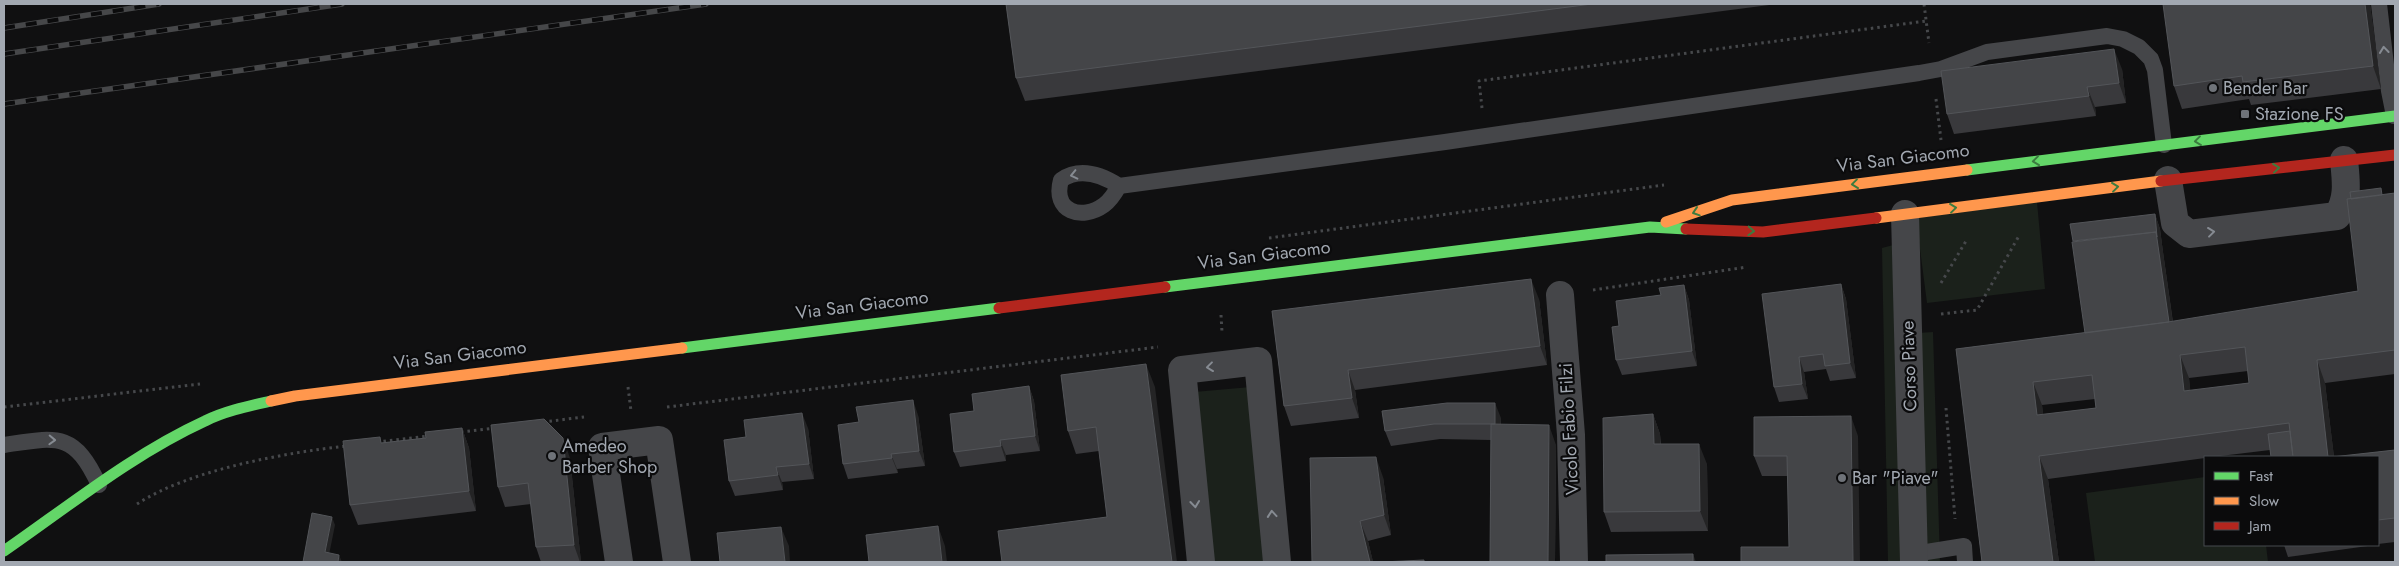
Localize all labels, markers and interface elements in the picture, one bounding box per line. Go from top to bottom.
one-way arrow [2379,46,2390,54]
place label: Bender Bar [2223,75,2309,101]
marker: Bender Bar [2207,82,2219,94]
place label: Stazione FS [2255,101,2344,127]
marker: Stazione FS [2239,108,2251,120]
one-way arrow [2193,135,2201,146]
street label: Via San Giacomo [1835,137,1971,179]
one-way arrow [2032,155,2040,166]
one-way arrow [2272,163,2280,174]
one-way arrow [1070,169,1078,180]
one-way arrow [1851,178,1859,189]
one-way arrow [2110,183,2119,193]
one-way arrow [1950,203,1958,214]
one-way arrow [1692,206,1700,216]
one-way arrow [1747,226,1755,237]
one-way arrow [2207,227,2215,237]
street label: Via San Giacomo [1196,234,1332,276]
street label: Via San Giacomo [794,284,930,326]
street label: Corso Piave [1894,320,1924,412]
street label: Via San Giacomo [392,334,528,376]
one-way arrow [1206,361,1214,372]
street label: Vicolo Fabio Filzi [1553,362,1585,496]
place label: Amedeo Barber Shop [562,433,657,480]
one-way arrow [48,435,56,446]
marker: Amedeo Barber Shop [546,450,558,462]
legend [2204,456,2379,546]
place label: Bar "Piave" [1852,465,1939,491]
text: Fast [2249,465,2273,487]
marker: Bar "Piave" [1836,472,1848,484]
text: Slow [2249,490,2280,512]
one-way arrow [1189,500,1200,508]
one-way arrow [1267,509,1278,517]
text: Jam [2247,515,2272,537]

